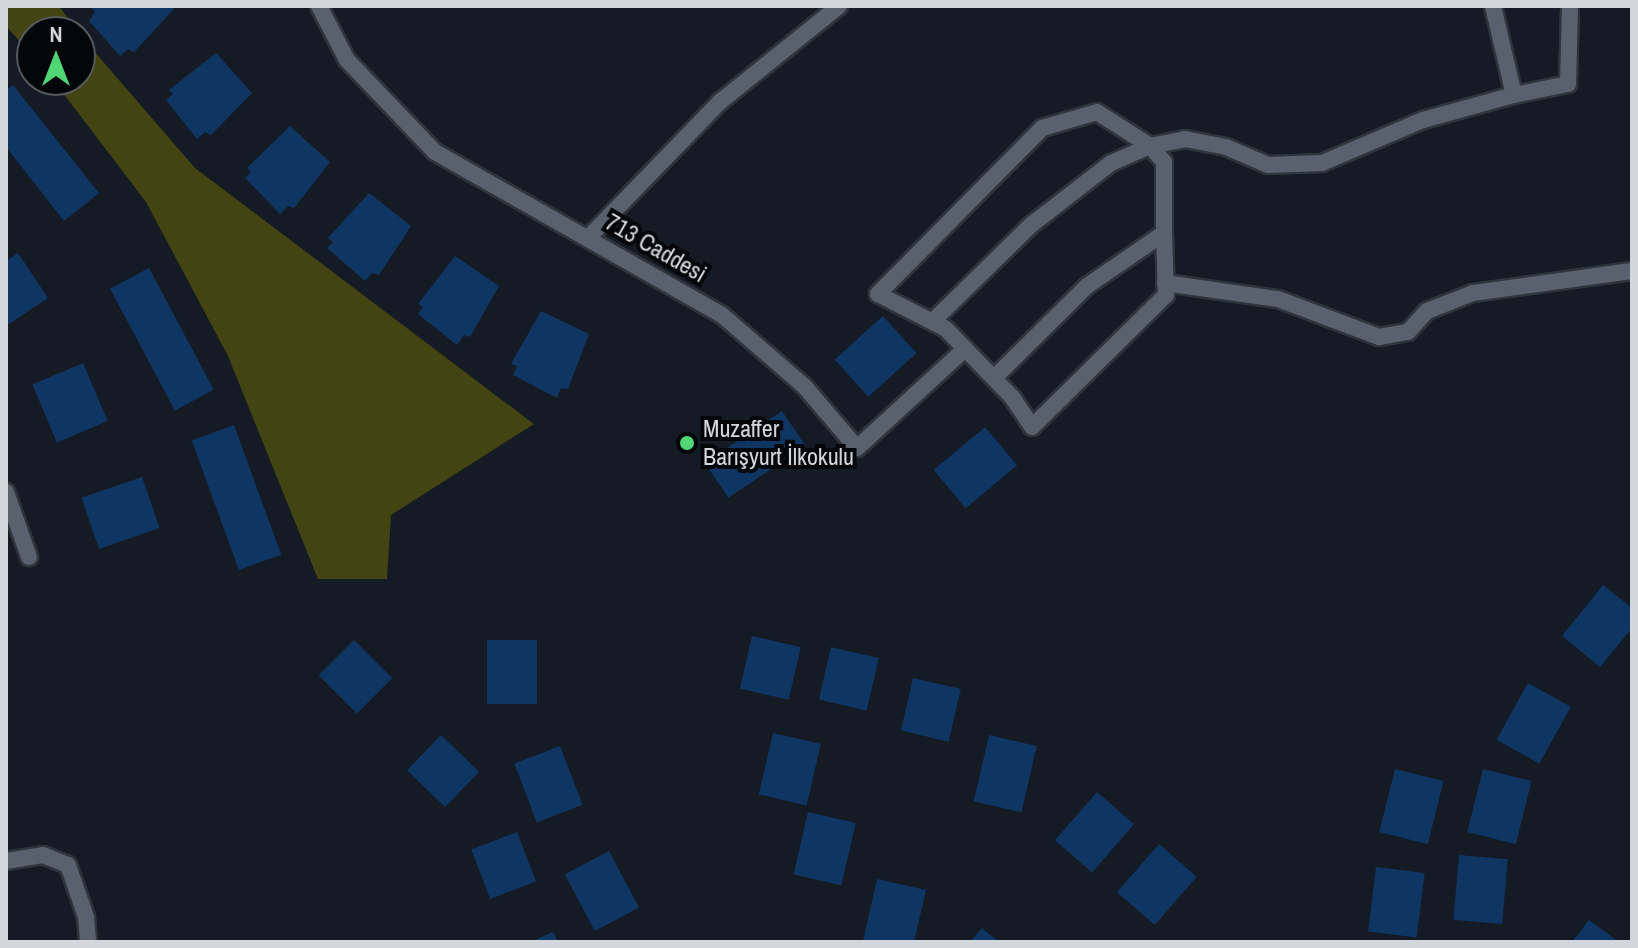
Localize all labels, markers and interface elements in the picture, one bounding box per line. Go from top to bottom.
north arrow [16,16,96,96]
text: N [49,19,63,49]
street label: 713 Caddesi [600,208,712,288]
place label: Muzaffer Barışyurt İlkokulu [703,415,854,471]
marker: Muzaffer Barışyurt İlkokulu [678,434,696,452]

